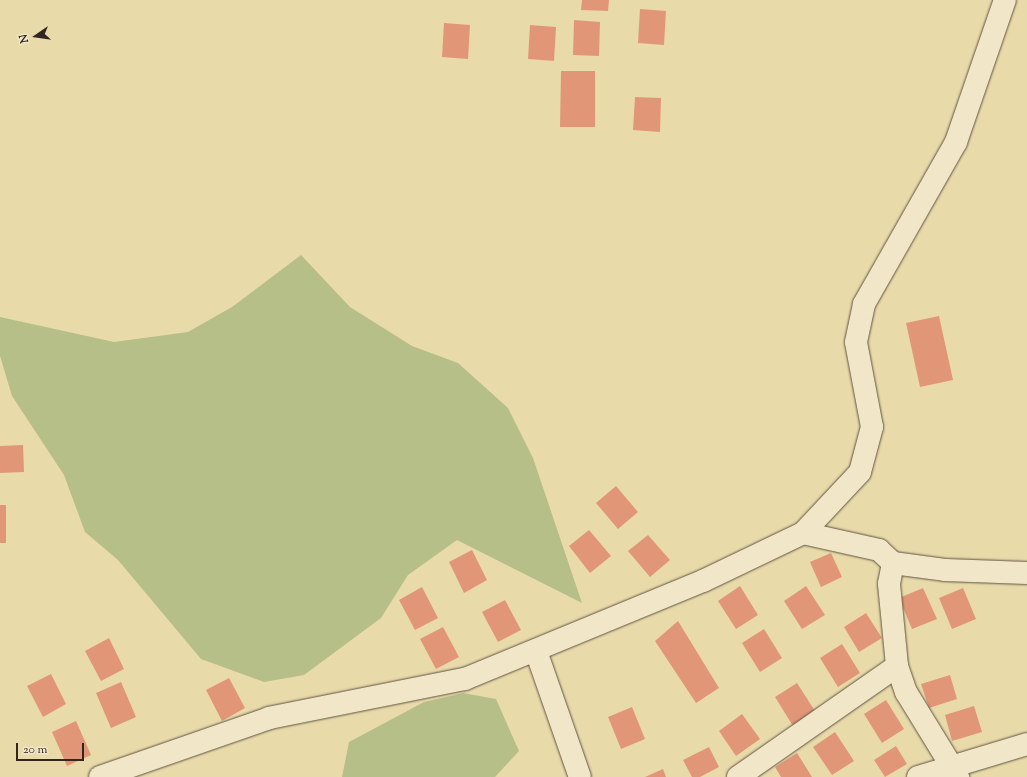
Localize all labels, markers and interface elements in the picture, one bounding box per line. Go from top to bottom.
north arrow [16,16,56,56]
text: N [16,33,33,45]
scale bar [18,735,86,761]
text: 20 m [23,741,47,759]

